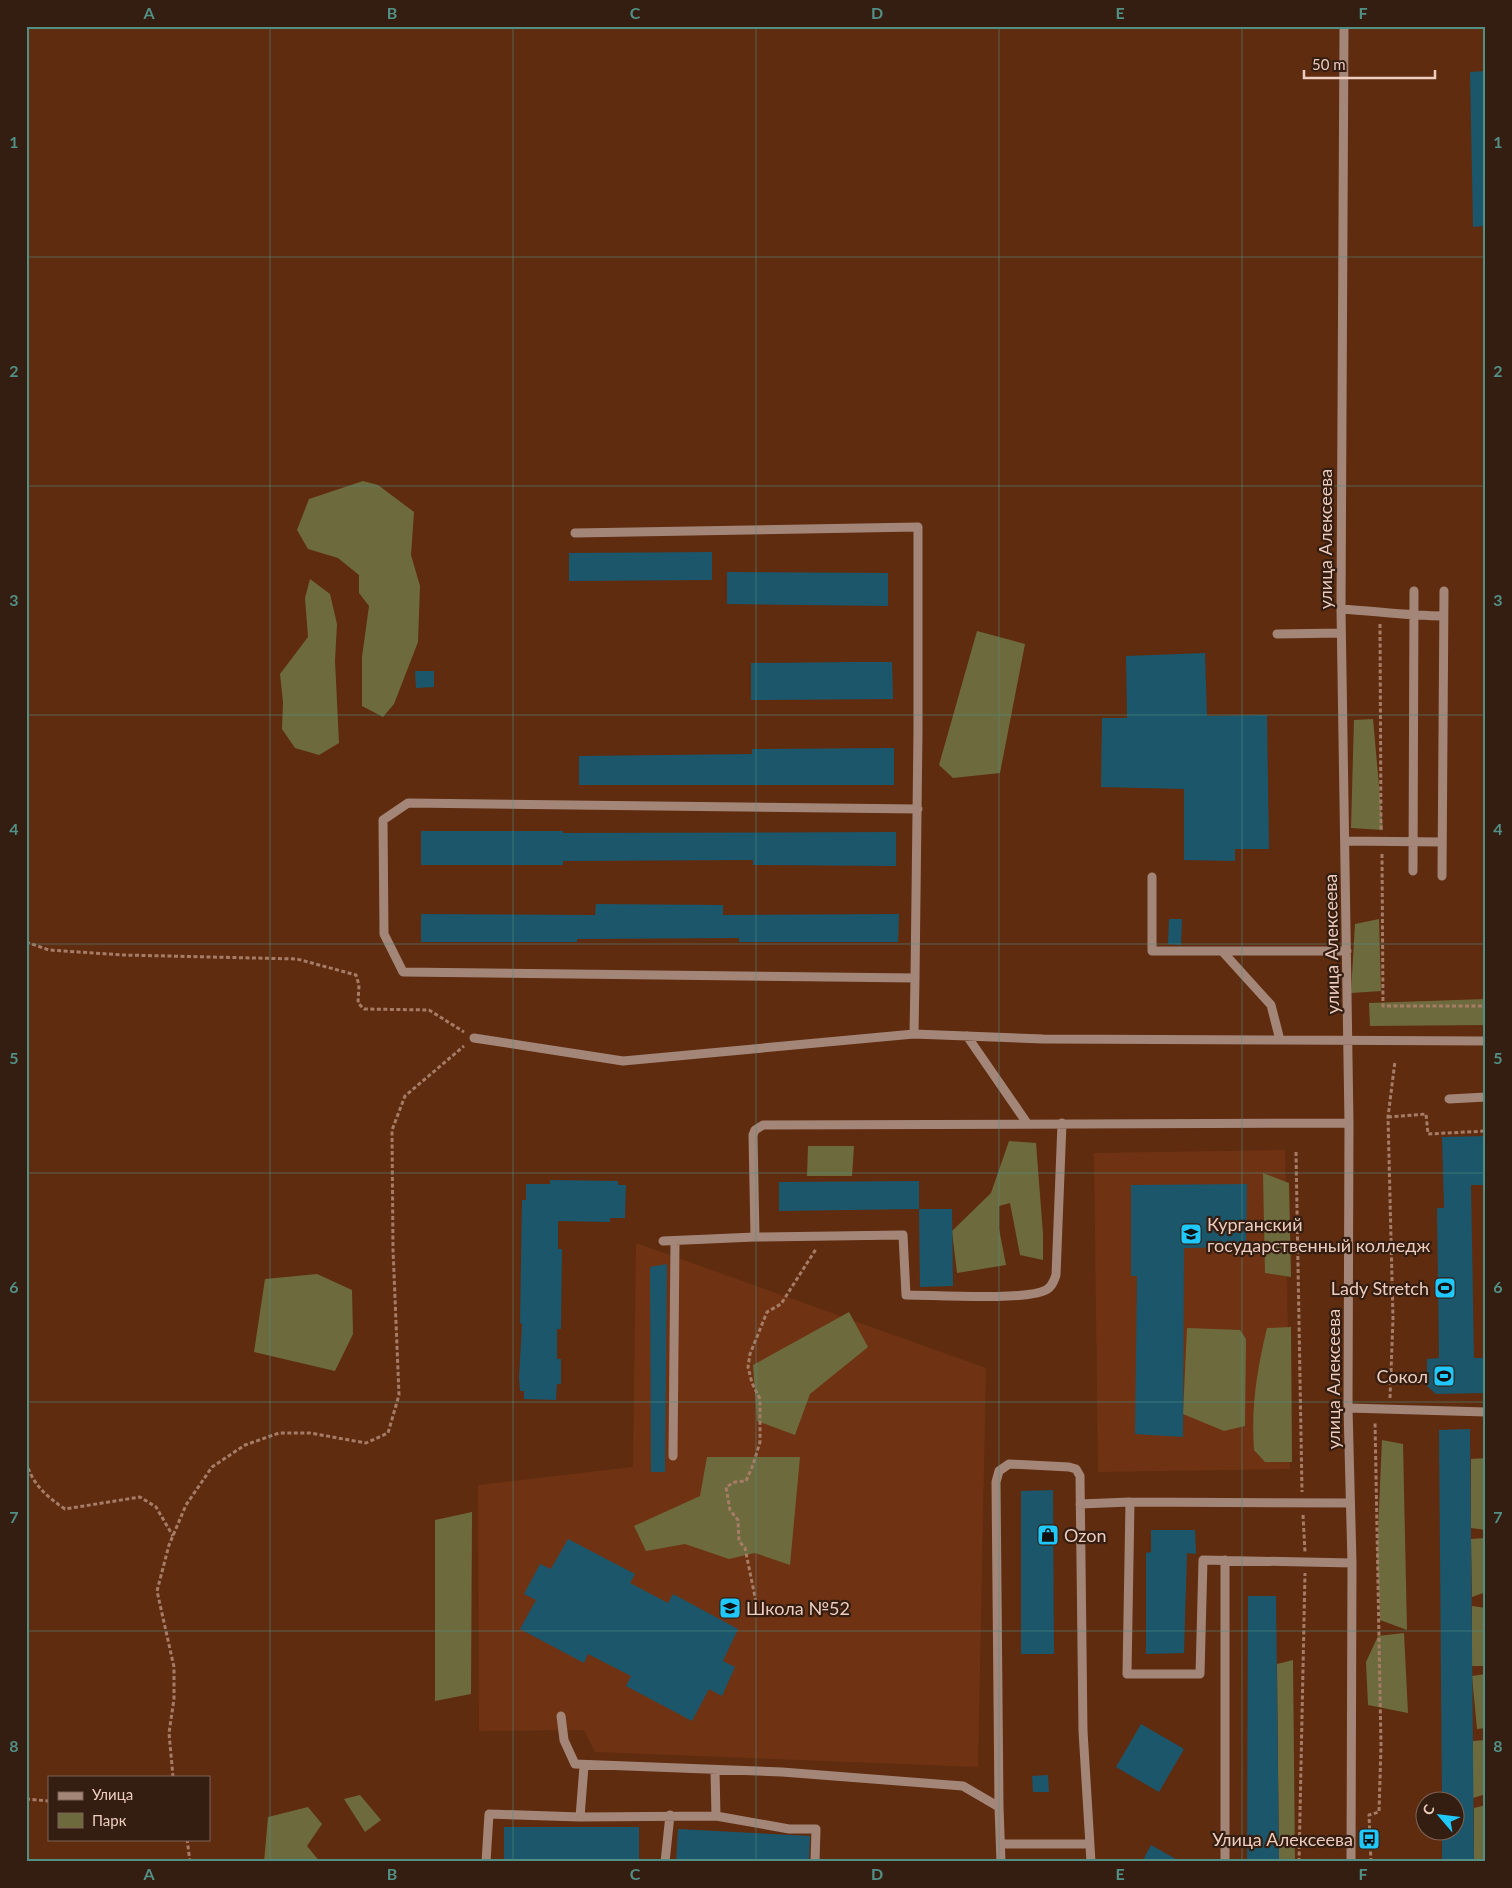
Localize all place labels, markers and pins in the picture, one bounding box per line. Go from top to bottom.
place label: Курганский государственный колледж [1207,1213,1430,1256]
school or university icon: Курганский государственный колледж [1179,1222,1203,1246]
sports icon: Lady Stretch [1433,1276,1457,1300]
place label: Lady Stretch [1331,1277,1429,1299]
sports icon: Сокол [1432,1364,1456,1388]
place label: Сокол [1377,1365,1428,1387]
shop icon: Ozon [1036,1523,1060,1547]
place label: Ozon [1064,1524,1106,1546]
school or university icon: Школа №52 [718,1596,742,1620]
place label: Школа №52 [746,1597,850,1619]
bus stop icon: Улица Алексеева [1357,1827,1381,1851]
place label: Улица Алексеева [1212,1828,1353,1850]

